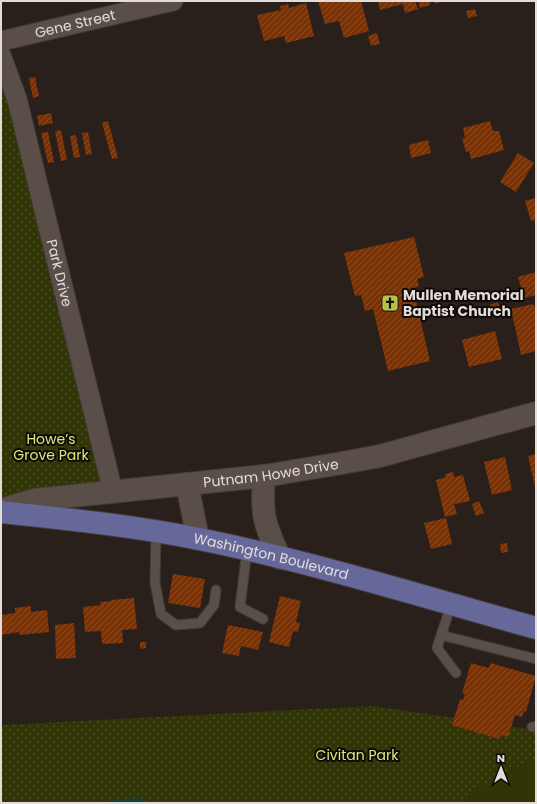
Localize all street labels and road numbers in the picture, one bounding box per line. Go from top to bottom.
street label: Gene Street [33,5,117,43]
street label: Park Drive [42,237,77,309]
street label: Putnam Howe Drive [202,454,340,492]
street label: Washington Boulevard [192,528,351,585]

